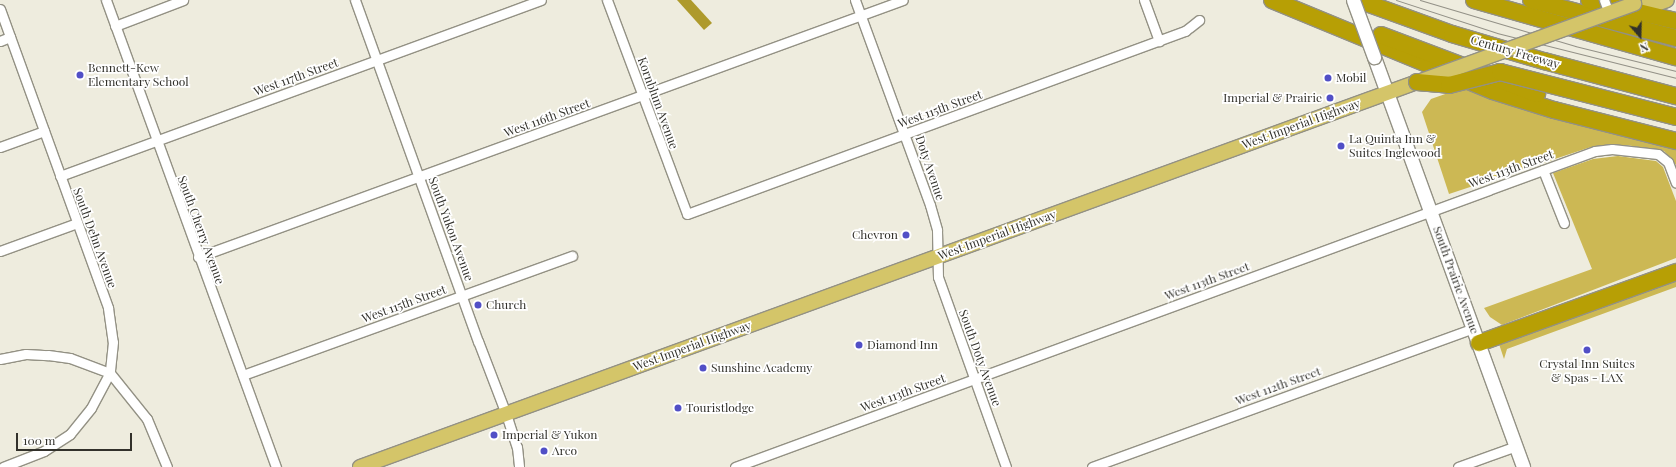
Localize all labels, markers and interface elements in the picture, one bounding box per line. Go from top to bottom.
north arrow [1620,16,1660,56]
street label: Century Freeway [1469,32,1561,72]
text: N [1638,39,1651,56]
street label: West 117th Street [252,55,340,99]
street label: Kornblum Avenue [635,55,681,151]
place label: Bennett-Kew Elementary School [88,61,189,89]
marker: Bennett-Kew Elementary School [75,70,85,80]
place label: Mobil [1336,71,1367,85]
marker: Mobil [1323,73,1333,83]
street label: West 115th Street [896,87,984,131]
place label: Imperial & Prairie [1223,91,1322,105]
marker: Imperial & Prairie [1325,93,1335,103]
street label: West 116th Street [502,96,592,140]
street label: West Imperial Highway [1240,96,1362,152]
place label: La Quinta Inn & Suites Inglewood [1349,132,1441,160]
street label: Doty Avenue [912,133,948,203]
marker: La Quinta Inn & Suites Inglewood [1336,141,1346,151]
street label: West 113th Street [1467,147,1555,191]
street label: South Cherry Avenue [175,173,227,287]
street label: South Yukon Avenue [425,175,477,283]
street label: South Dehn Avenue [70,186,120,290]
street label: West Imperial Highway [936,207,1058,263]
street label: South Prairie Avenue [1430,224,1482,336]
place label: Chevron [852,228,898,242]
marker: Chevron [901,230,911,240]
street label: West 113th Street [1163,259,1251,303]
street label: West 115th Street [360,282,448,326]
place label: Church [486,298,526,312]
marker: Church [473,300,483,310]
street label: South Doty Avenue [956,307,1004,409]
street label: West Imperial Highway [631,318,753,374]
place label: Diamond Inn [867,338,938,352]
marker: Diamond Inn [854,340,864,350]
marker: Crystal Inn Suites & Spas - LAX [1582,345,1592,355]
place label: Crystal Inn Suites & Spas - LAX [1539,357,1635,385]
place label: Sunshine Academy [711,361,813,375]
marker: Sunshine Academy [698,363,708,373]
street label: West 112th Street [1233,364,1323,408]
street label: West 113th Street [859,371,947,415]
place label: Touristlodge [686,401,754,415]
marker: Touristlodge [673,403,683,413]
scale bar [18,425,134,451]
place label: Imperial & Yukon [502,428,598,442]
marker: Imperial & Yukon [489,430,499,440]
text: 100 m [23,432,55,448]
place label: Arco [552,444,577,458]
marker: Arco [539,446,549,456]

